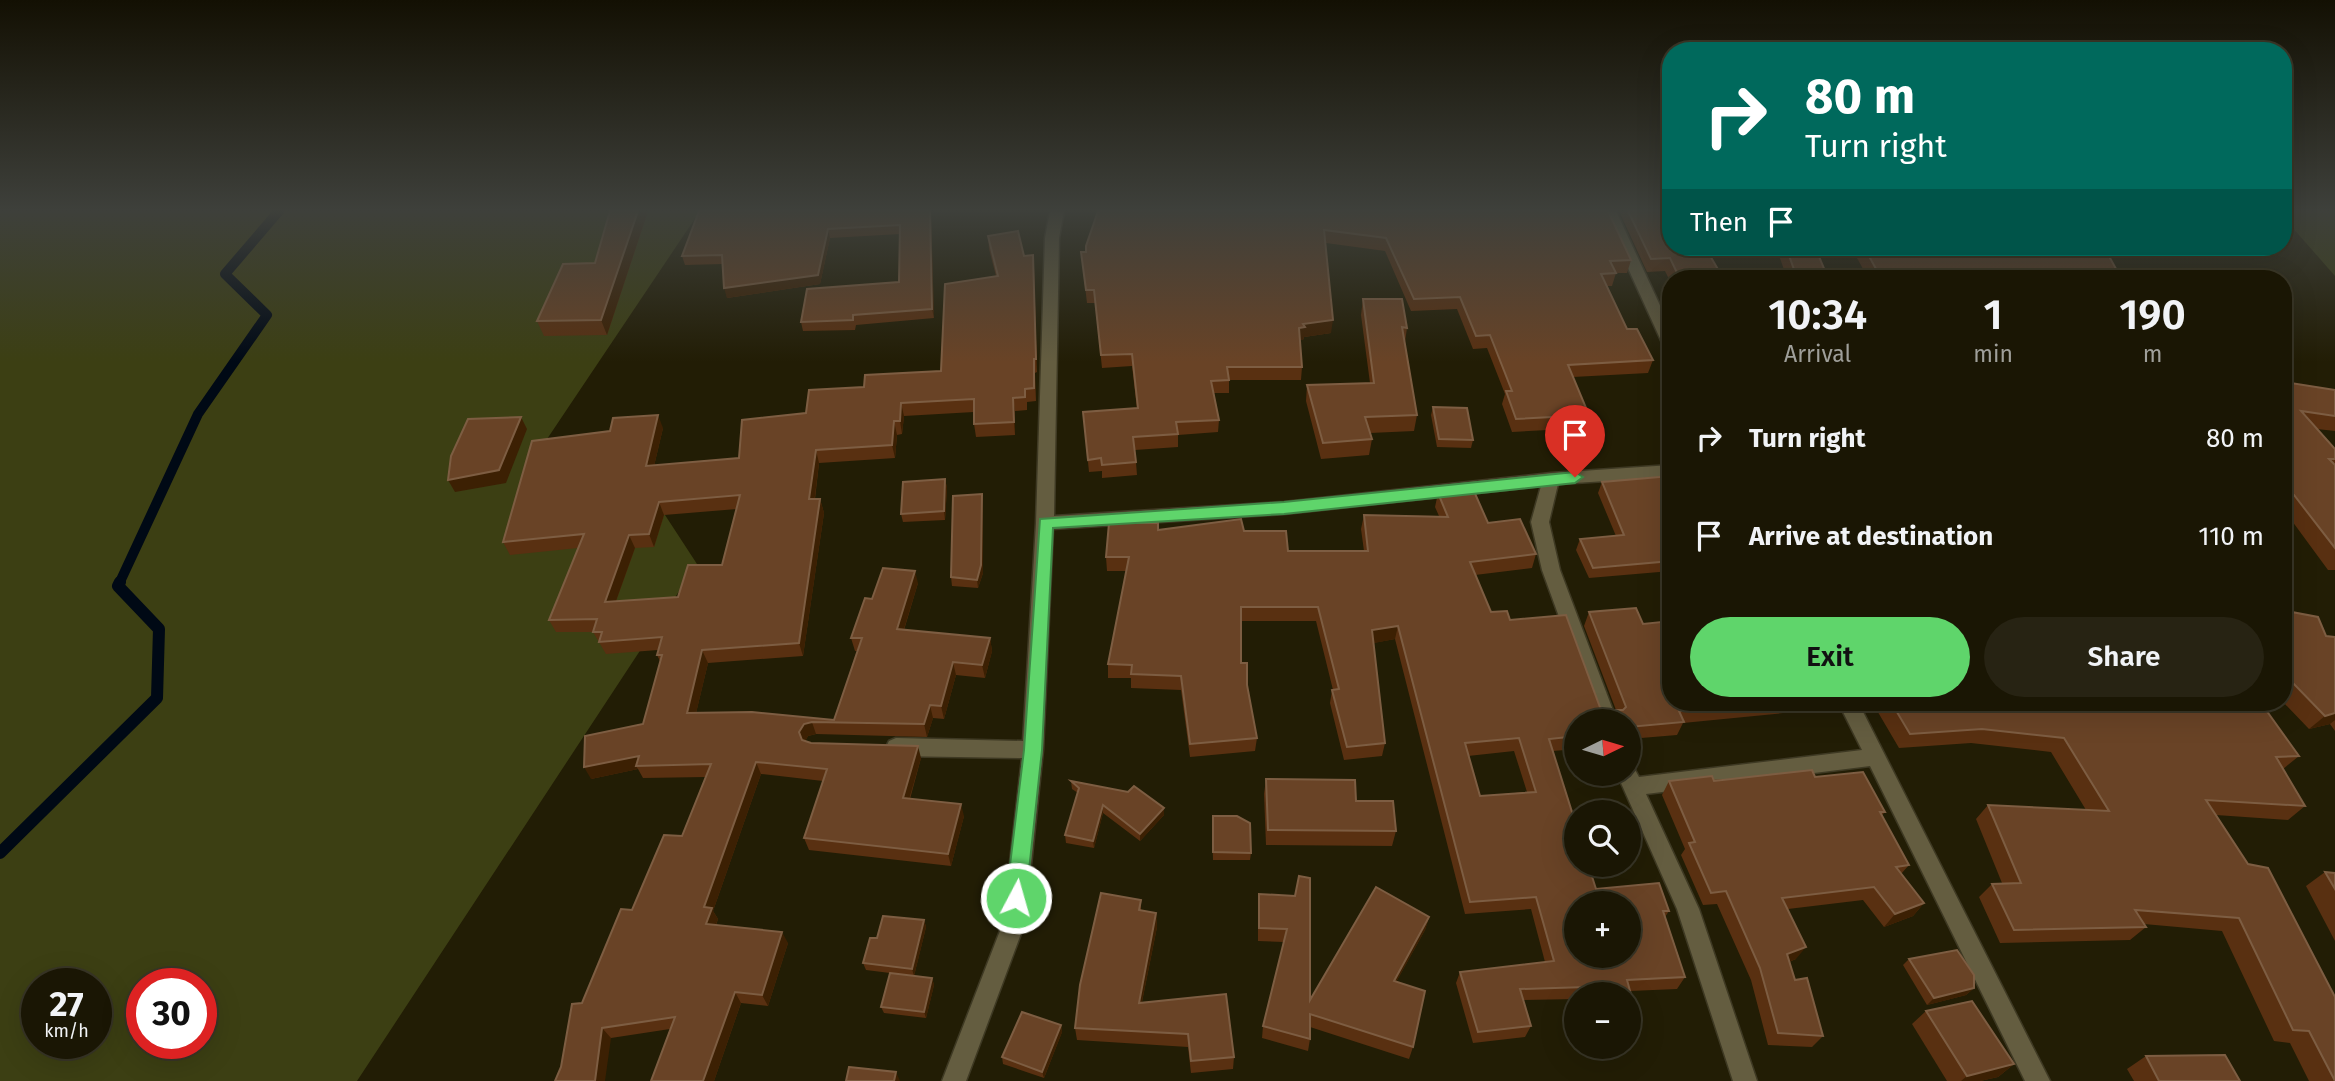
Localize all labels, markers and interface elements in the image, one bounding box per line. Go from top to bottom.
text: 80 m [1805,67,1915,126]
icon: right [1690,70,1781,161]
text: Turn right [1805,127,1947,165]
icon: arrive [1762,203,1800,241]
text: Then [1690,207,1748,238]
text: 10:34 [1768,290,1867,340]
text: 1 [1984,290,2003,340]
text: 190 [2119,290,2186,340]
text: Arrival [1784,340,1851,368]
text: min [1973,340,2013,368]
text: m [2143,340,2162,368]
pin [1545,405,1605,477]
icon: arrive [1556,416,1594,454]
icon: right [1690,419,1728,457]
text: Turn right [1749,423,1866,454]
text: 80 m [2206,423,2264,454]
icon: arrive [1690,517,1728,555]
text: Arrive at destination [1749,521,1993,552]
text: 110 m [2198,521,2264,552]
button: Exit [1690,617,1970,697]
button: Share [1984,617,2264,697]
north arrow [1564,709,1642,786]
map controls [1564,709,1641,1059]
button: search [1564,800,1641,877]
position arrow [979,861,1053,935]
button: + [1564,891,1641,968]
speed limit sign: 30 [126,968,217,1059]
button: − [1564,982,1641,1059]
text: 27 [49,983,84,1025]
text: km/h [44,1020,89,1042]

